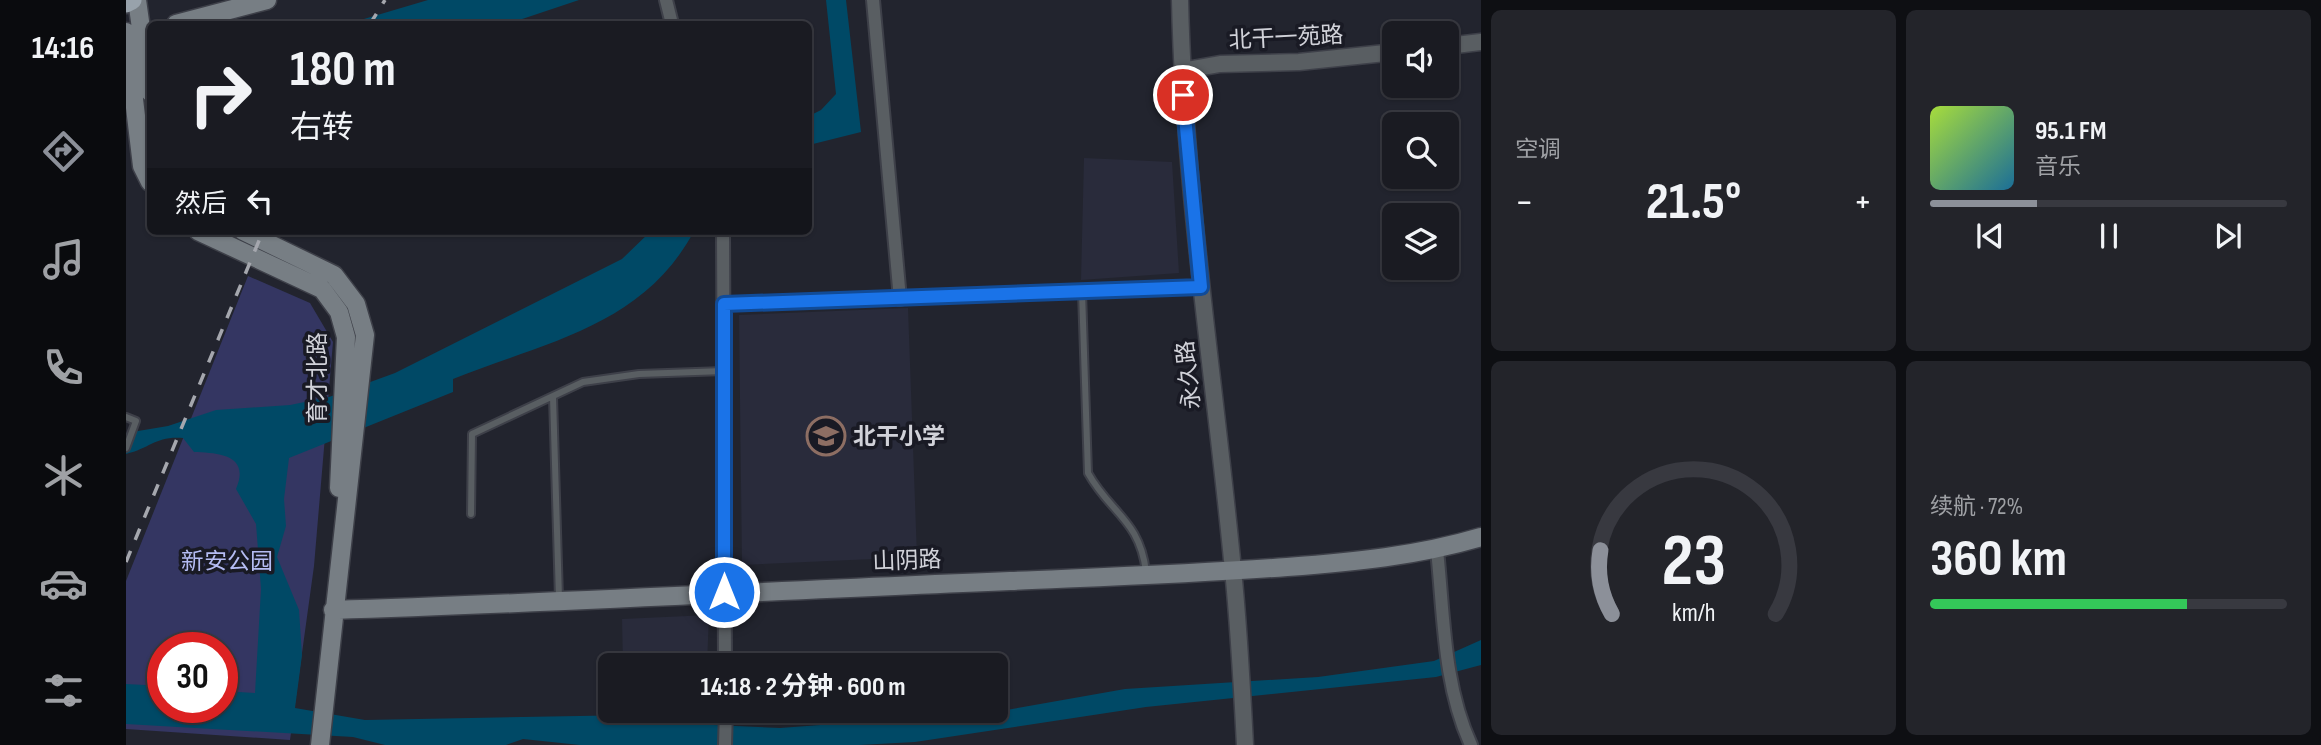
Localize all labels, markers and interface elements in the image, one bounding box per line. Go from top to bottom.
street label: 北干一苑路 [1228,21,1344,55]
map controls [1382,21,1459,280]
button: sound [1382,21,1459,98]
text: 14:16 [32,29,94,68]
text: 180 m [290,41,396,100]
icon: right [175,49,266,140]
pin [1153,65,1213,125]
icon: arrive [1164,76,1202,114]
text: 右转 [290,109,354,148]
button: search [1382,112,1459,189]
text: 95.1 FM [2035,116,2106,147]
icon: directions [39,127,88,176]
text: 空调 [1515,136,1561,164]
text: 音乐 [2035,153,2081,181]
text: 21.5° [1646,171,1741,234]
text: − [1515,180,1534,225]
text: + [1853,180,1872,225]
icon: left [241,182,279,220]
text: 然后 [175,189,227,220]
button: layers [1382,203,1459,280]
icon: previous [1971,217,2009,255]
icon: pause [2090,217,2128,255]
icon: next [2209,217,2247,255]
icon: music [39,235,88,284]
street label: 育才北路 [304,332,332,424]
street label: 永久路 [1171,339,1207,411]
icon: phone [39,343,88,392]
school or university icon: 北干小学 [805,415,847,457]
place label: 北干小学 [853,423,945,451]
icon: climate [39,451,88,500]
text: 续航 · 72% [1930,493,2023,521]
text: 23 [1661,518,1726,606]
text: 360 km [1930,528,2067,591]
street label: 山阴路 [872,546,942,576]
park label: 新安公园 [181,548,273,576]
position arrow [687,555,761,629]
icon: car [39,559,88,608]
text: km/h [1672,598,1715,629]
speed limit sign: 30 [147,632,238,723]
icon: filters [39,666,88,715]
text: 14:18 · 2 分钟 · 600 m [700,672,906,703]

